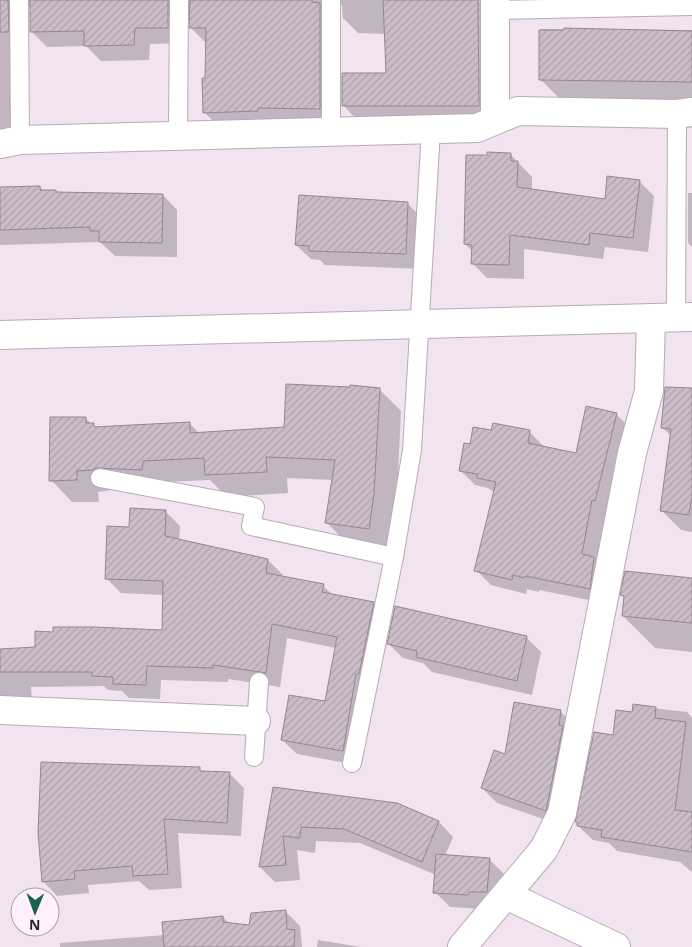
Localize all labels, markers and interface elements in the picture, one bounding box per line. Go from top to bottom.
north arrow [10,887,60,937]
text: N [29,916,41,935]

